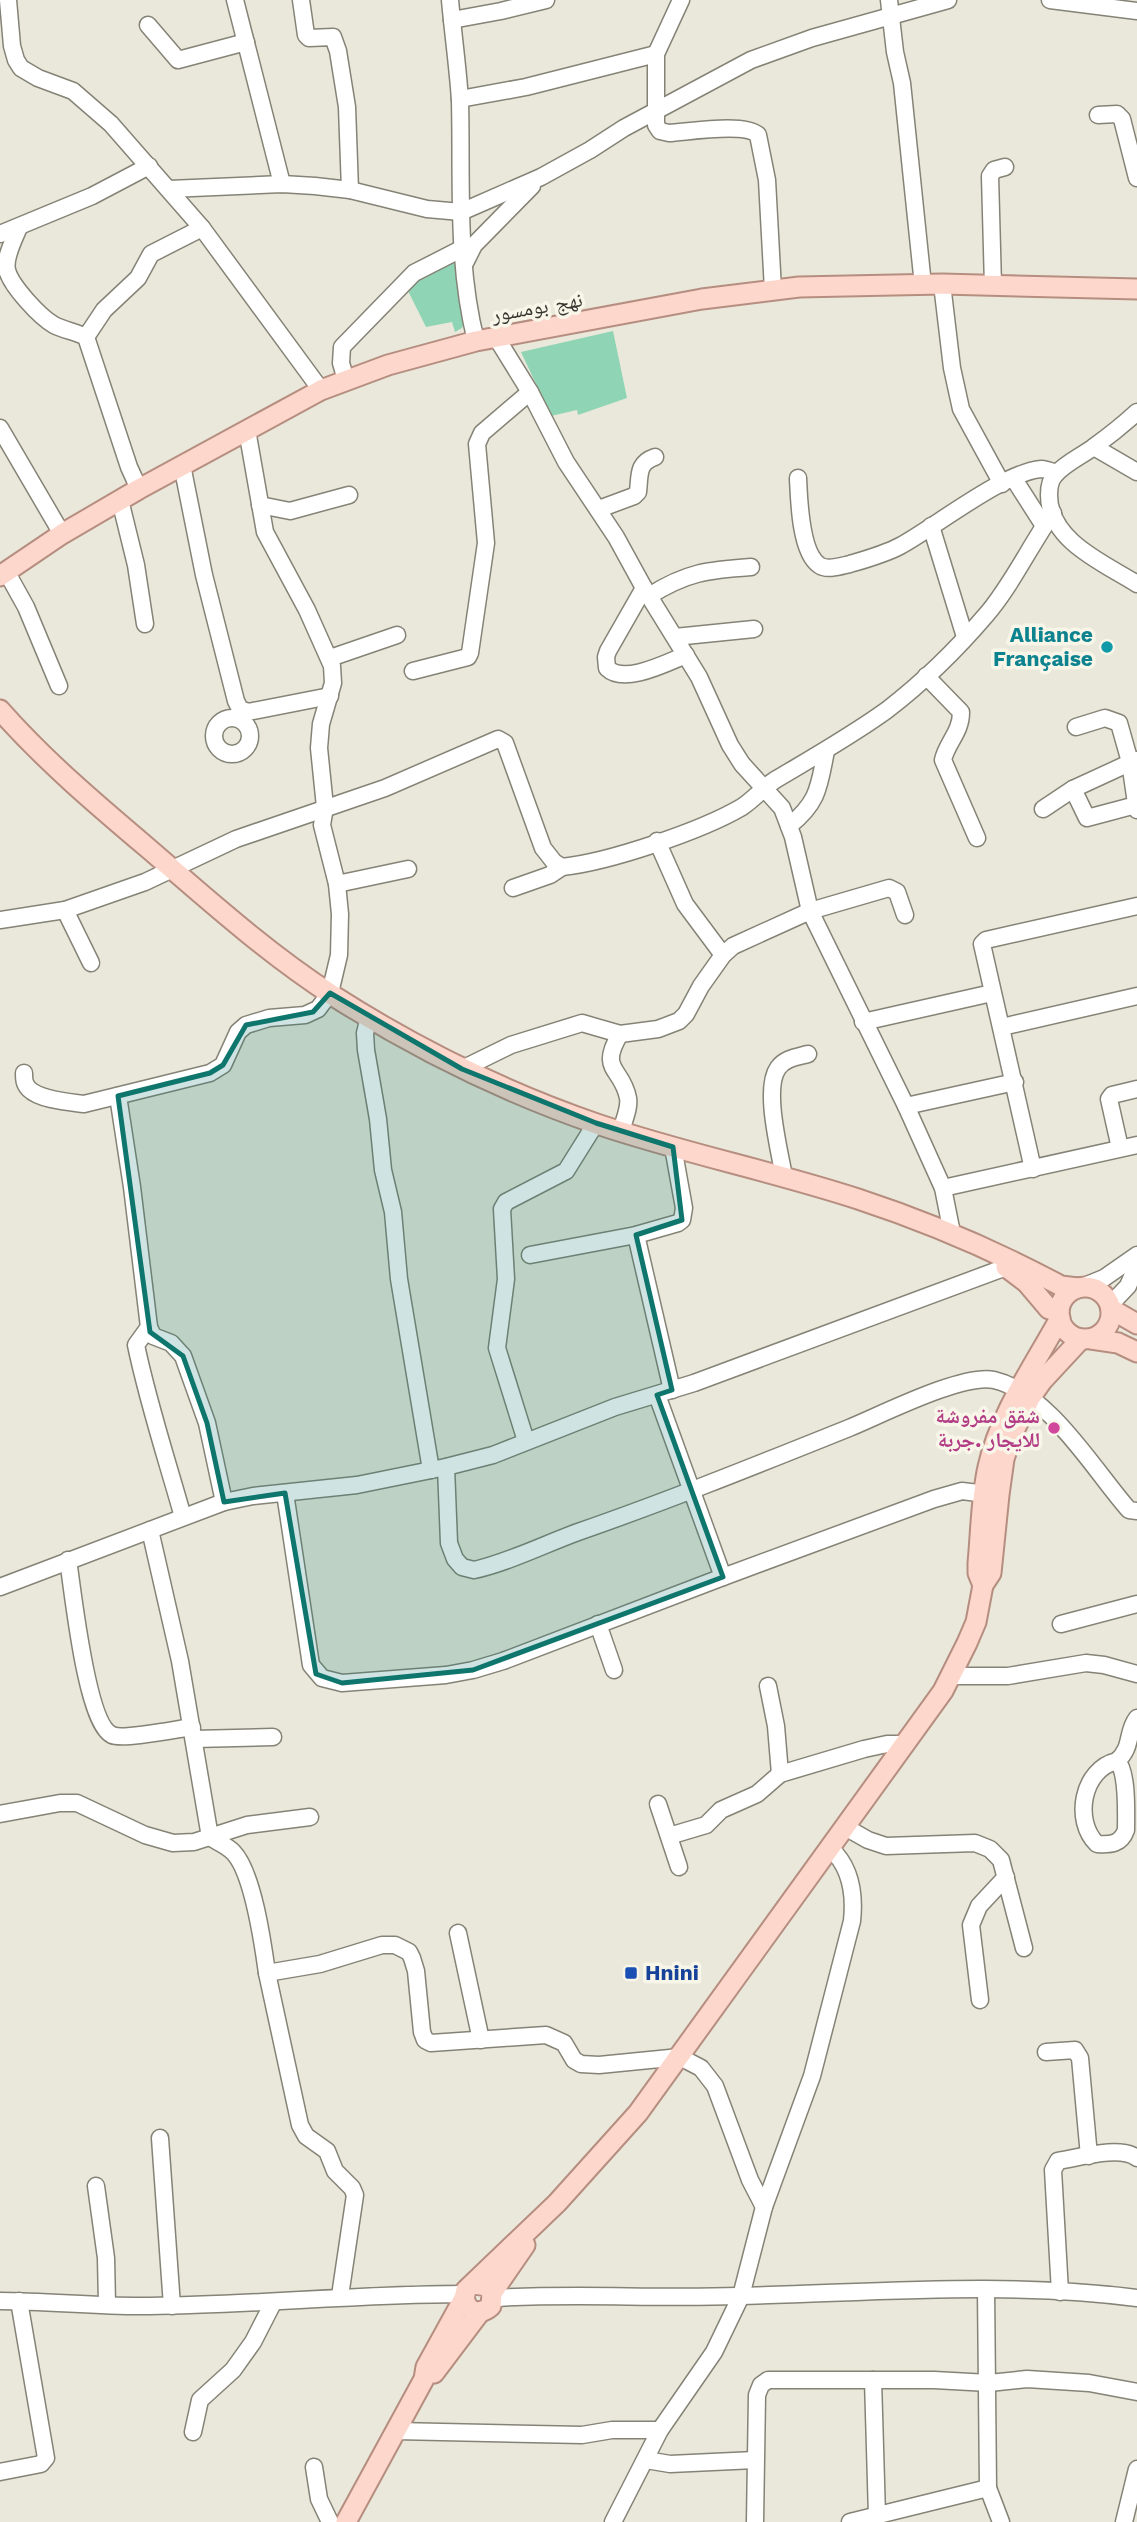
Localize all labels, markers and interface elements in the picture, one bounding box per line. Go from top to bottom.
street label: نهج بومسور [488,286,585,328]
place label: Alliance Française [993,622,1093,671]
marker: Alliance Française [1099,639,1115,655]
place label: شقق مفروشة للايجار .جربة [936,1403,1040,1452]
marker: شقق مفروشة للايجار .جربة [1046,1420,1062,1436]
place label: Hnini [645,1960,699,1985]
marker: Hnini [623,1965,639,1981]

